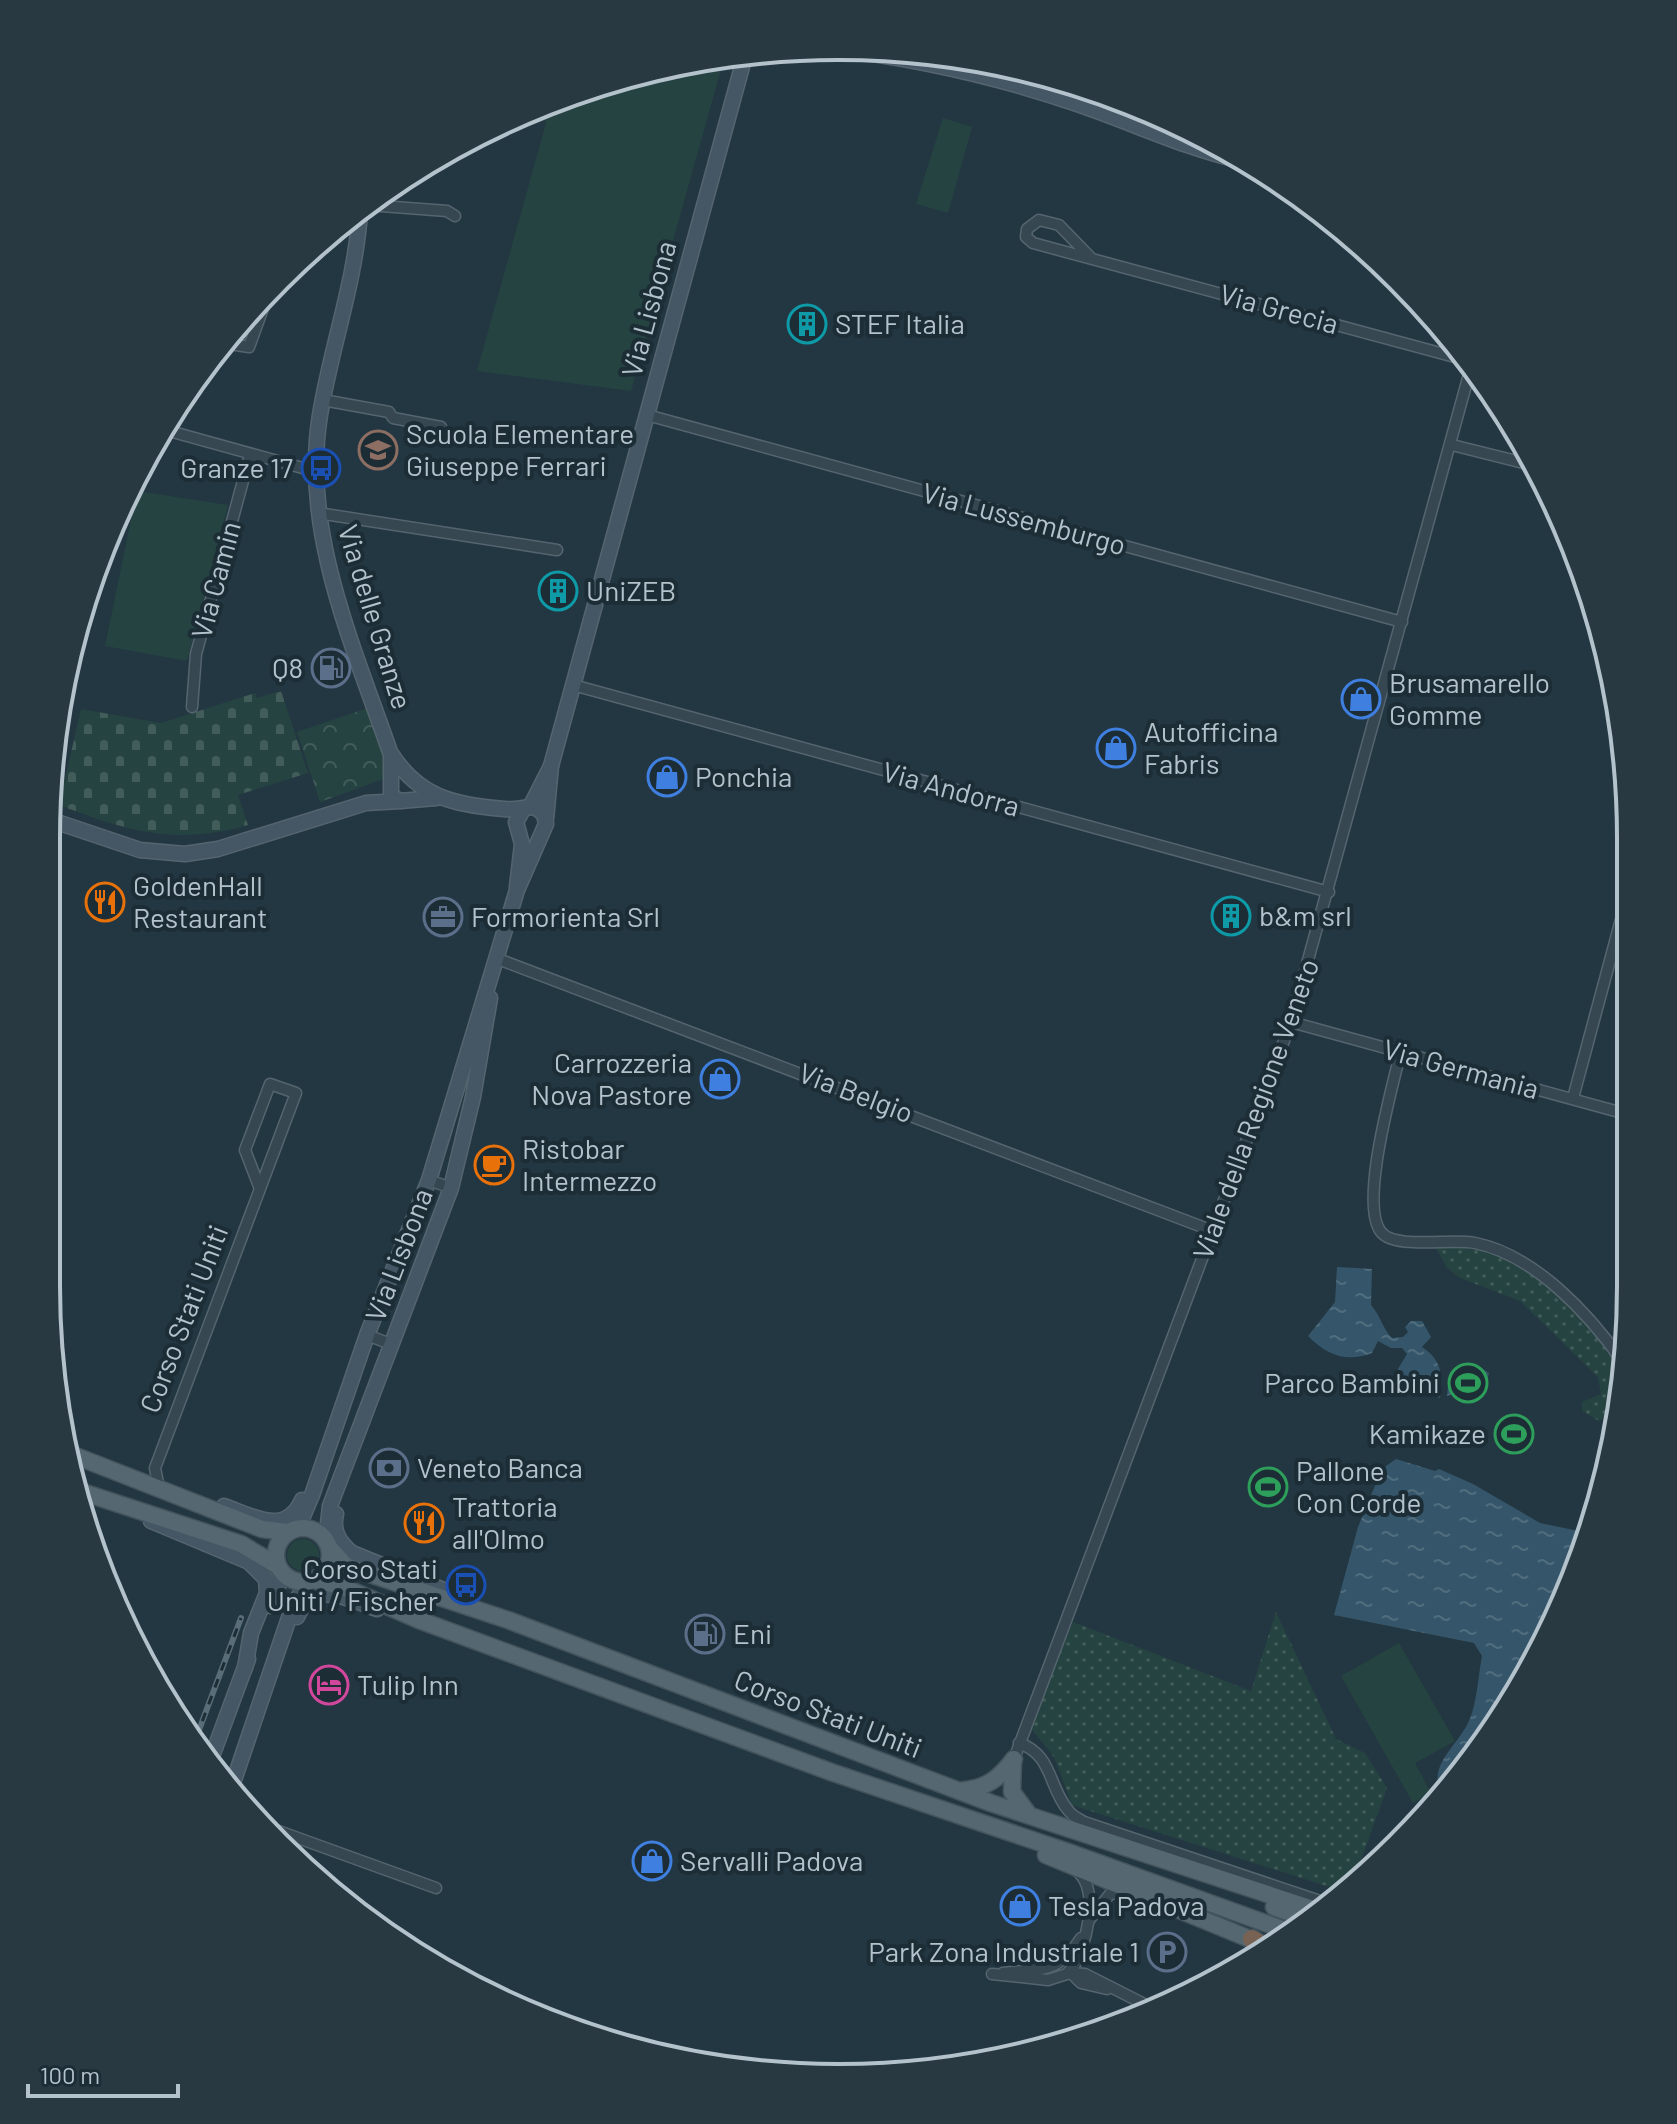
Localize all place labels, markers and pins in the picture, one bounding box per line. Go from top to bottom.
building icon: STEF Italia [786,303,828,345]
place label: STEF Italia [835,306,965,340]
place label: Scuola Elementare Giuseppe Ferrari [406,416,634,482]
school or university icon: Scuola Elementare Giuseppe Ferrari [357,429,399,471]
bus stop icon: Granze 17 [300,447,342,489]
place label: Granze 17 [180,450,293,484]
building icon: UniZEB [537,570,579,612]
place label: UniZEB [586,573,676,607]
fuel station icon: Q8 [310,647,352,689]
place label: Q8 [272,650,303,684]
place label: Brusamarello Gomme [1389,665,1550,731]
shop icon: Brusamarello Gomme [1340,678,1382,720]
place label: Autofficina Fabris [1144,714,1278,780]
shop icon: Autofficina Fabris [1095,727,1137,769]
shop icon: Ponchia [646,756,688,798]
place label: Ponchia [695,759,792,793]
place label: GoldenHall Restaurant [133,868,267,934]
restaurant icon: GoldenHall Restaurant [84,881,126,923]
building icon: b&m srl [1210,895,1252,937]
office icon: Formorienta Srl [422,896,464,938]
place label: b&m srl [1259,898,1352,932]
place label: Formorienta Srl [471,899,660,933]
place label: Carrozzeria Nova Pastore [531,1045,692,1111]
shop icon: Carrozzeria Nova Pastore [699,1058,741,1100]
place label: Ristobar Intermezzo [522,1131,657,1197]
cafe icon: Ristobar Intermezzo [473,1144,515,1186]
sports icon: Parco Bambini [1447,1362,1489,1404]
place label: Parco Bambini [1264,1365,1440,1399]
sports icon: Kamikaze [1493,1413,1535,1455]
place label: Kamikaze [1369,1416,1486,1450]
bank icon: Veneto Banca [368,1447,410,1489]
place label: Veneto Banca [417,1450,583,1484]
place label: Pallone Con Corde [1296,1453,1421,1519]
sports icon: Pallone Con Corde [1247,1466,1289,1508]
place label: Trattoria all'Olmo [452,1489,558,1555]
restaurant icon: Trattoria all'Olmo [403,1502,445,1544]
place label: Corso Stati Uniti / Fischer [267,1551,438,1617]
bus stop icon: Corso Stati Uniti / Fischer [445,1564,487,1606]
fuel station icon: Eni [684,1613,726,1655]
place label: Eni [733,1616,772,1650]
hotel icon: Tulip Inn [308,1664,350,1706]
place label: Tulip Inn [357,1667,459,1701]
shop icon: Servalli Padova [631,1840,673,1882]
place label: Servalli Padova [680,1843,863,1877]
shop icon: Tesla Padova [999,1885,1041,1927]
place label: Tesla Padova [1048,1888,1205,1922]
parking icon: Park Zona Industriale 1 [1146,1931,1188,1973]
place label: Park Zona Industriale 1 [868,1934,1139,1968]

